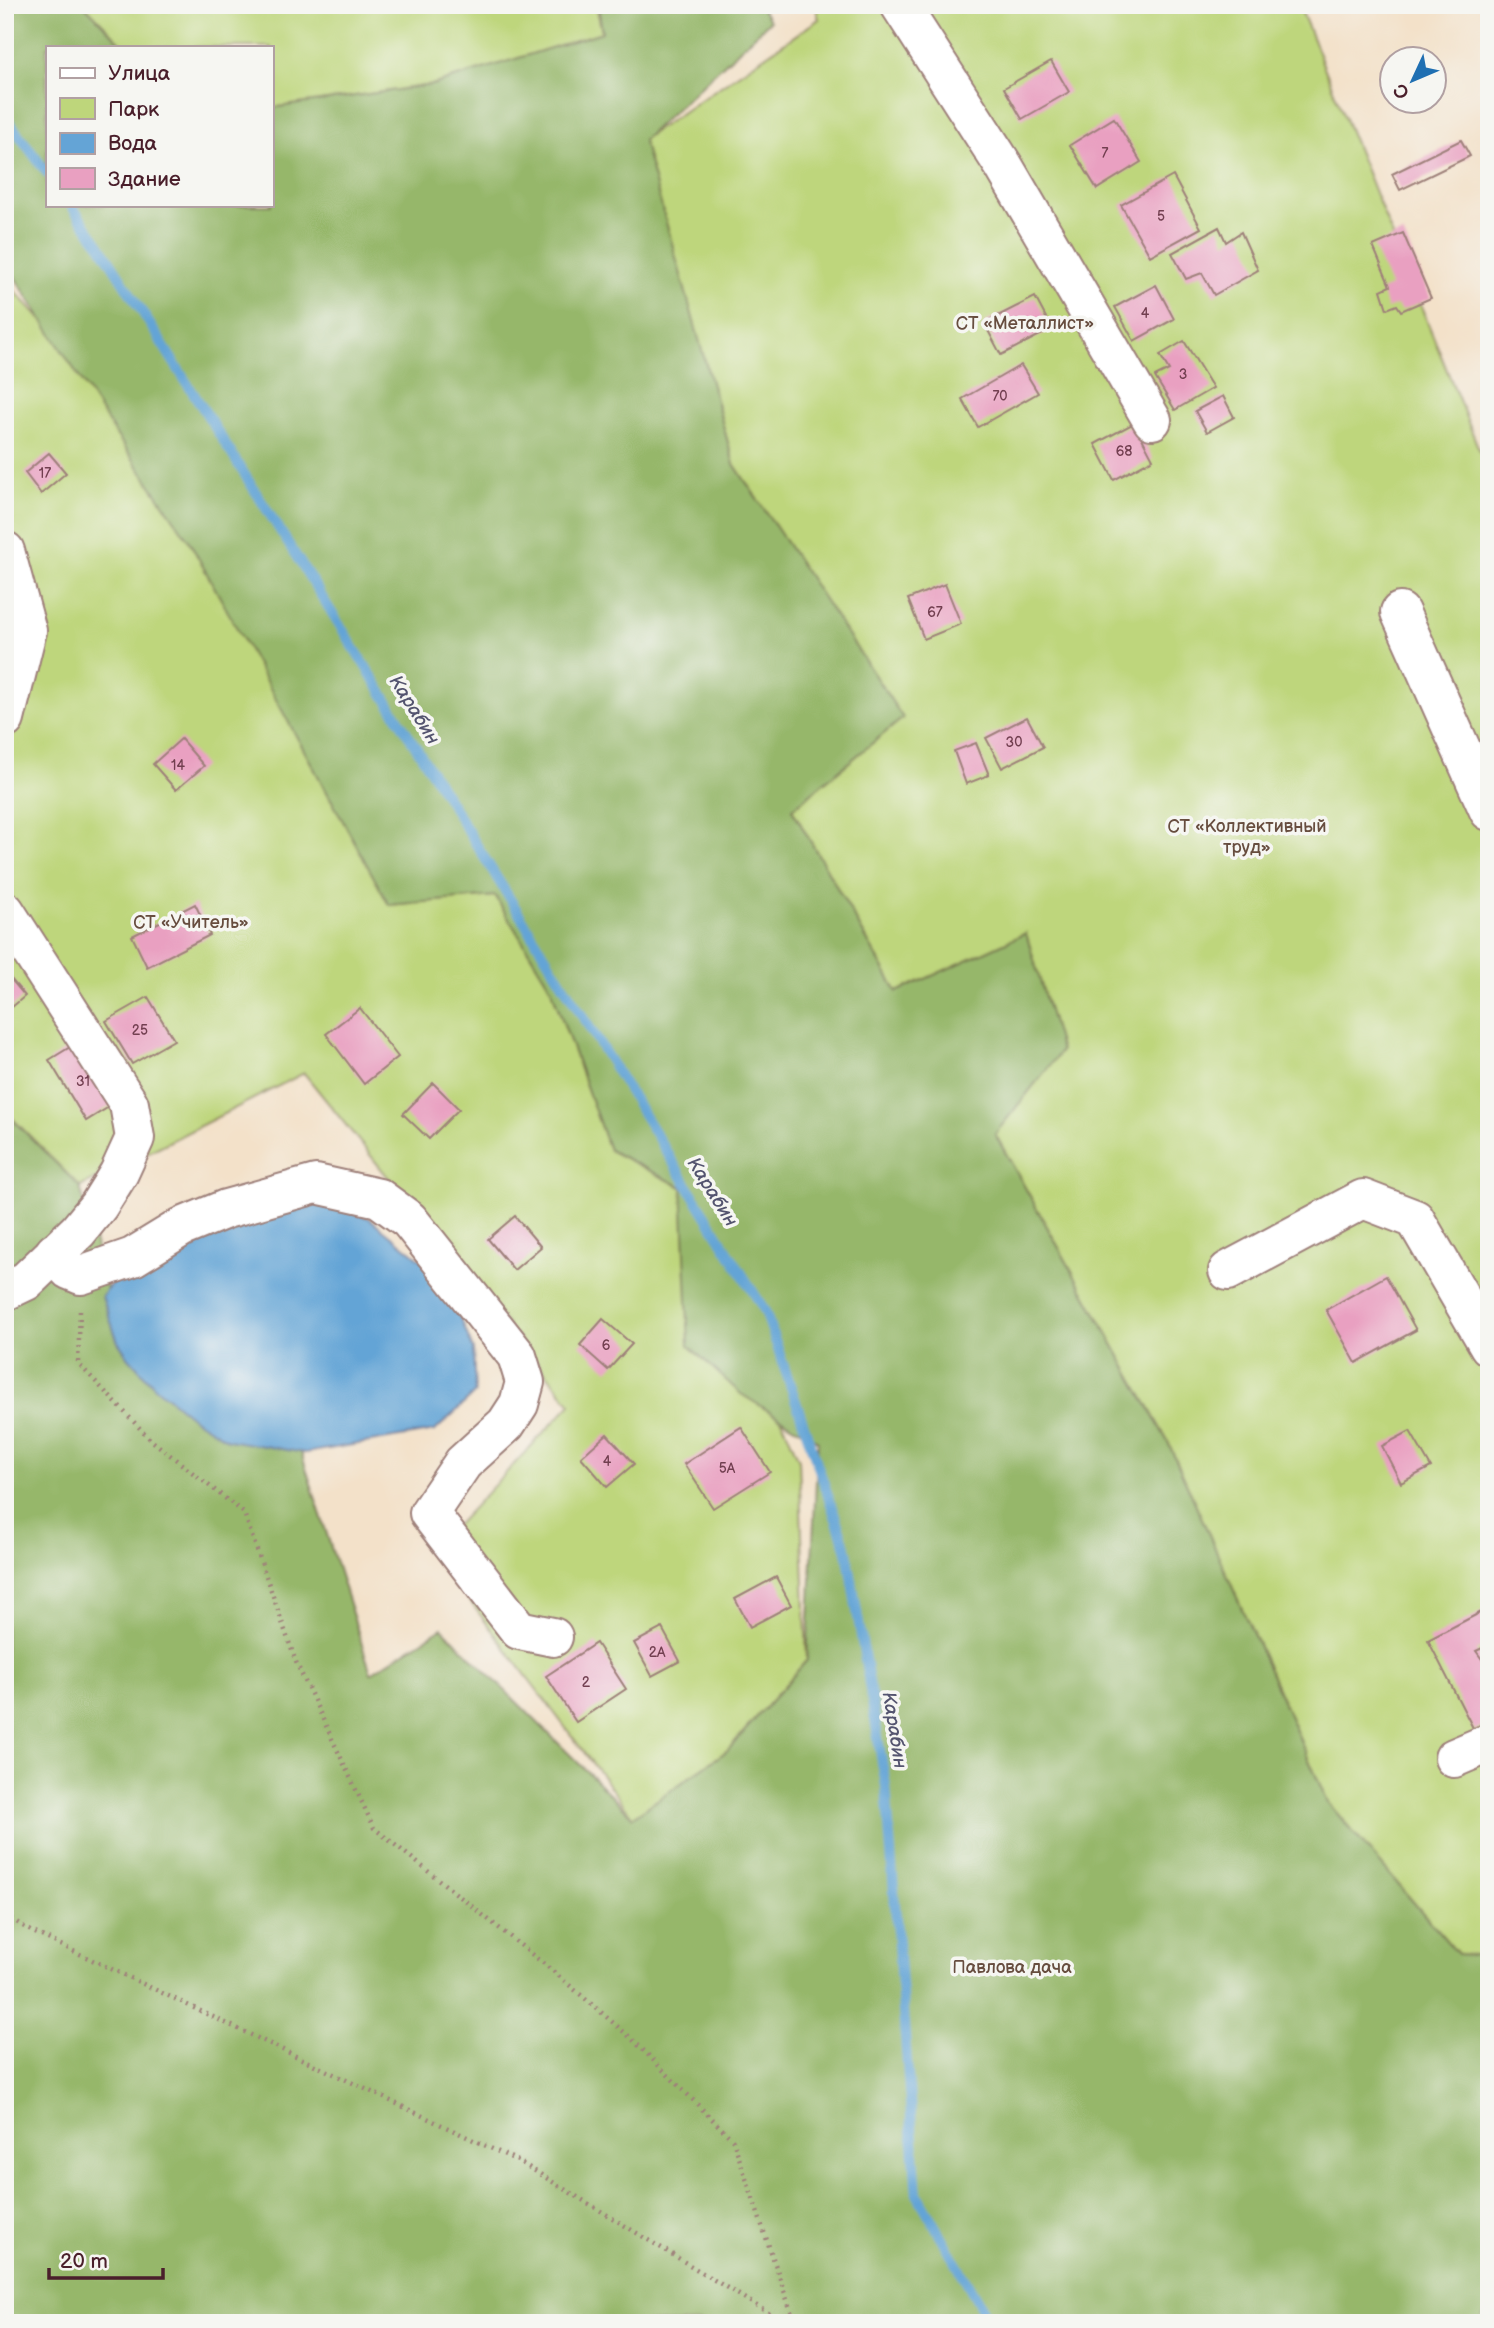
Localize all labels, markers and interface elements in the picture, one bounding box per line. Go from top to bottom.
legend [46,46,273,206]
north arrow [1378,46,1448,116]
text: Улица [108,61,171,86]
text: С [1389,78,1415,104]
text: Парк [108,97,159,122]
text: Вода [108,131,157,156]
house number: 7 [1102,145,1109,162]
text: Здание [108,167,181,192]
house number: 5 [1157,208,1165,225]
house number: 4 [1141,305,1150,322]
park label: СТ «Металлист» [956,313,1094,334]
house number: 3 [1179,366,1187,383]
house number: 70 [992,388,1008,405]
house number: 68 [1116,443,1132,460]
house number: 17 [39,465,51,482]
house number: 67 [927,604,943,621]
water label: Карабин [384,671,444,749]
house number: 30 [1006,734,1022,751]
house number: 14 [171,757,185,774]
park label: СТ «Коллективный труд» [1167,816,1327,858]
park label: СТ «Учитель» [133,912,249,933]
house number: 25 [132,1022,148,1039]
house number: 31 [76,1073,90,1090]
water label: Карабин [682,1153,742,1231]
house number: 6 [602,1337,611,1354]
house number: 4 [603,1453,612,1470]
house number: 5А [719,1460,736,1477]
house number: 2А [649,1644,666,1661]
house number: 2 [582,1674,591,1691]
water label: Карабин [877,1690,911,1770]
park label: Павлова дача [952,1957,1072,1978]
scale bar [49,2237,163,2281]
text: 20 m [60,2249,108,2274]

